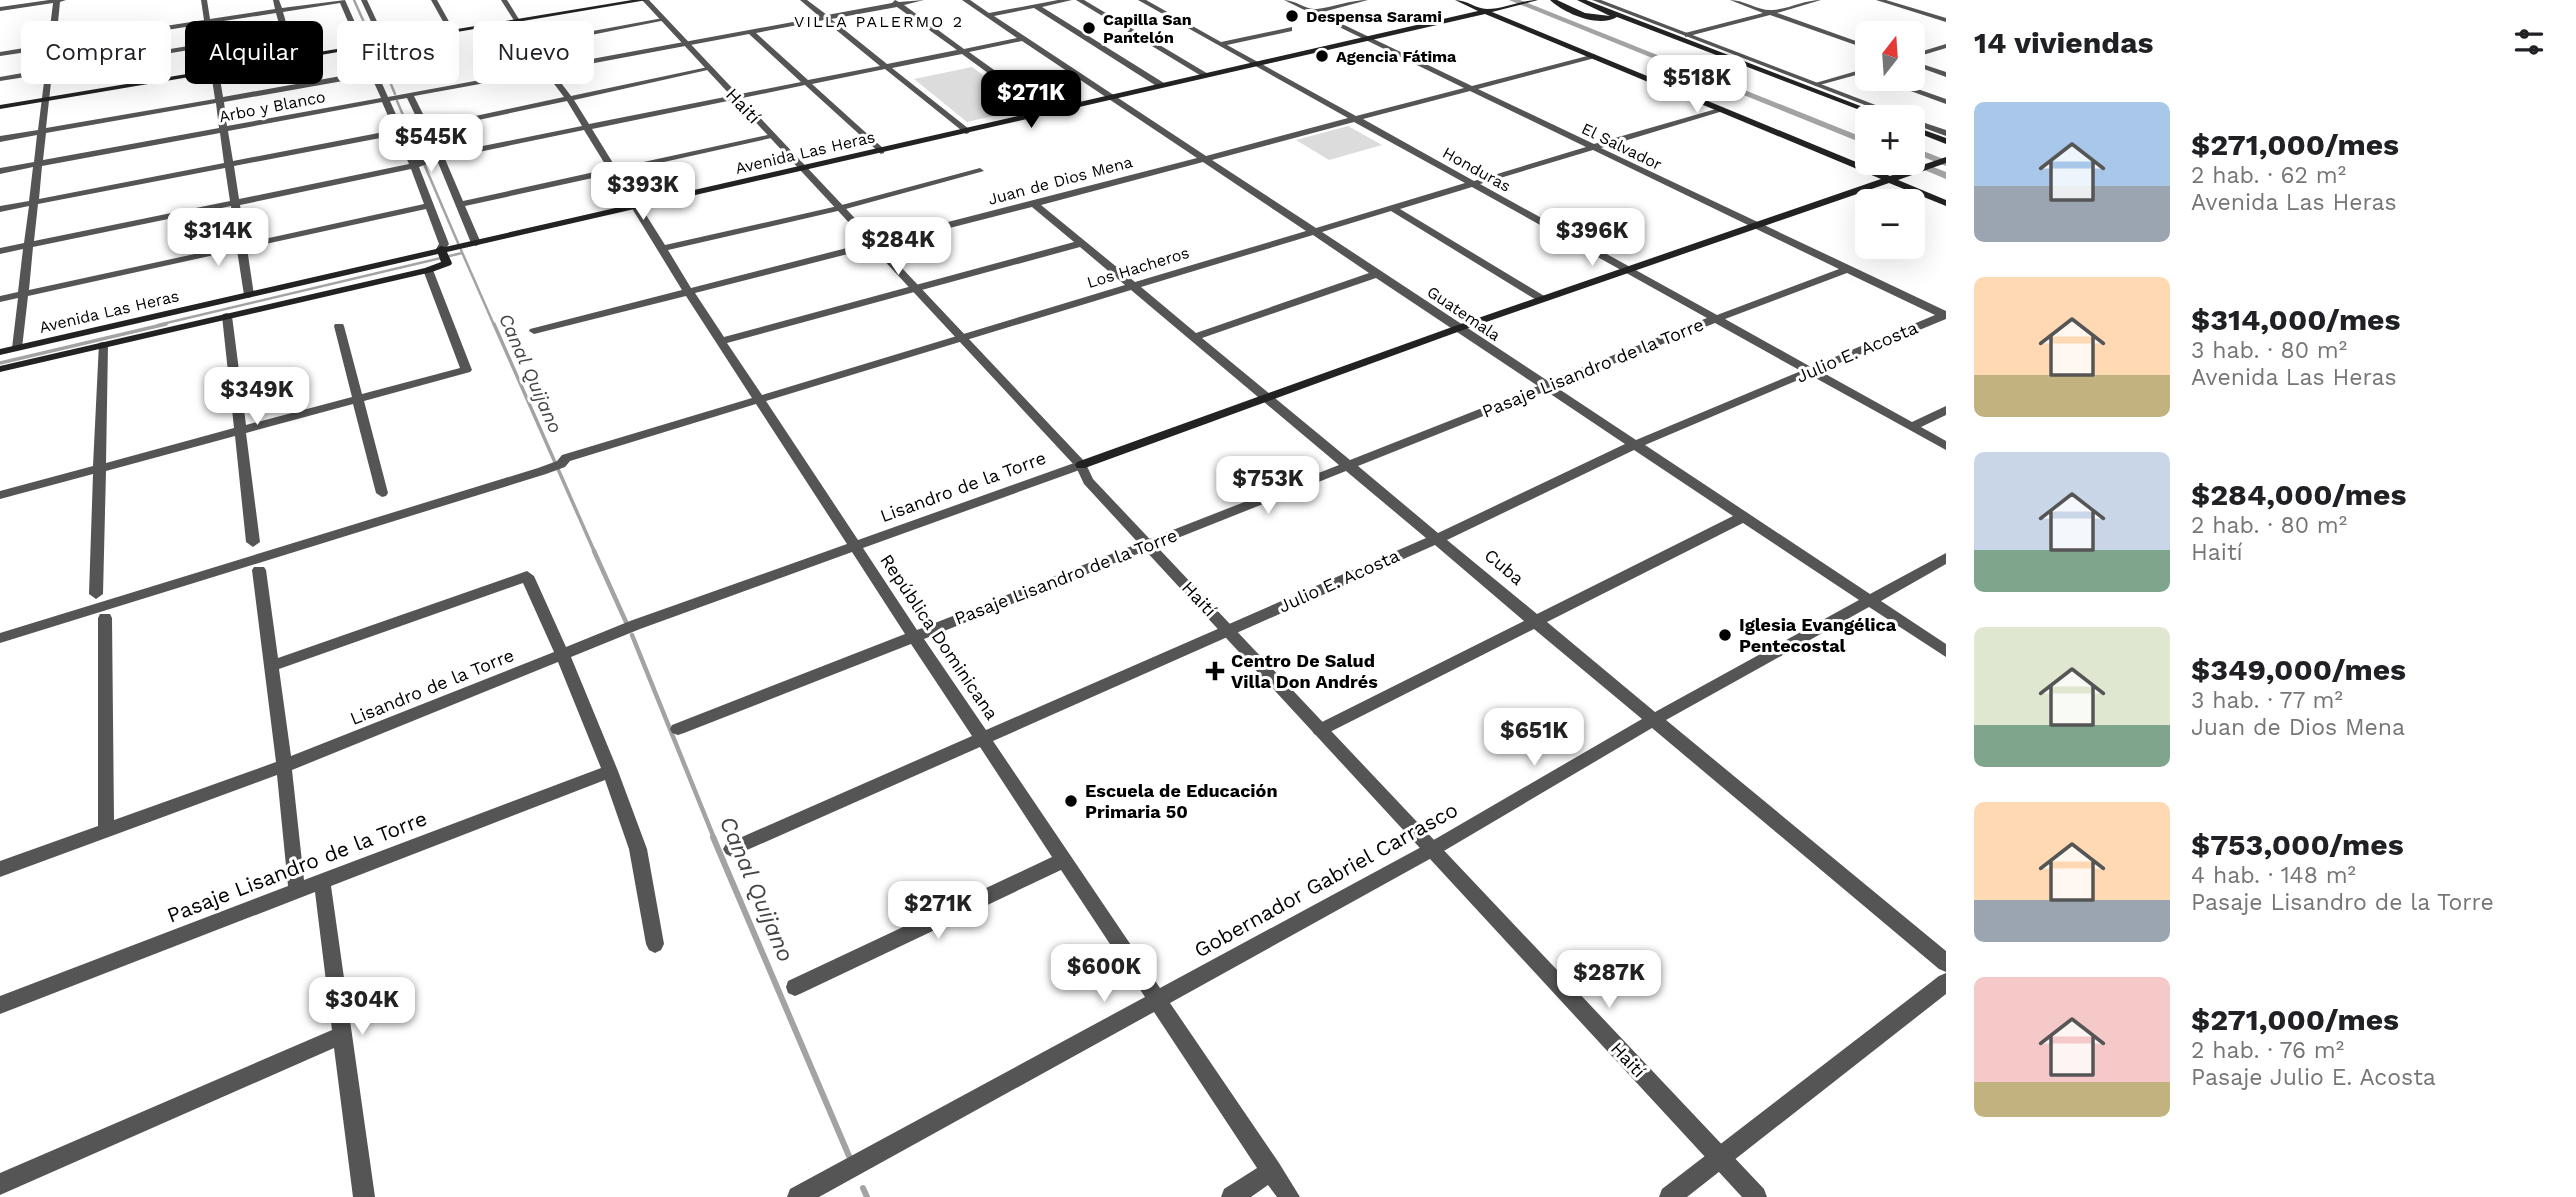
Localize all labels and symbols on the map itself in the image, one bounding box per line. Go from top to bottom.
place label: Despensa Sarami [1306,7,1442,26]
marker: Despensa Sarami [1284,8,1300,24]
place label: Capilla San Pantelón [1103,10,1192,47]
district label: VILLA PALERMO 2 [794,12,964,31]
marker: Capilla San Pantelón [1081,20,1097,36]
north arrow [1855,21,1925,91]
place label: Agencia Fátima [1336,47,1457,66]
marker: Agencia Fátima [1314,48,1330,64]
pin: $518K [1648,55,1746,115]
pin: $271K [982,71,1080,130]
street label: Haití [722,84,765,128]
street label: Arbo y Blanco [217,87,327,126]
pin: $545K [382,114,480,174]
street label: El Salvador [1578,119,1665,174]
street label: Avenida Las Heras [733,127,877,178]
street label: Honduras [1439,143,1514,196]
street label: Juan de Dios Mena [986,152,1134,209]
pin: $393K [594,162,692,222]
pin: $314K [169,208,267,268]
pin: $396K [1543,208,1641,268]
pin: $284K [849,218,947,277]
street label: Los Hacheros [1085,243,1192,292]
street label: Guatemala [1423,282,1504,345]
street label: Avenida Las Heras [37,286,181,337]
water label: Canal Quijano [494,310,567,437]
street label: Pasaje Lisandro de la Torre [1479,313,1707,422]
street label: Julio E. Acosta [1793,317,1921,387]
pin: $349K [208,368,306,427]
street label: Lisandro de la Torre [877,447,1049,526]
pin: $753K [1219,456,1317,516]
street label: Pasaje Lisandro de la Torre [951,524,1180,629]
street label: Cuba [1480,544,1528,589]
street label: Julio E. Acosta [1275,545,1402,617]
street label: República Dominicana [876,550,1003,724]
street label: Haití [1178,577,1221,621]
place label: Iglesia Evangélica Pentecostal [1739,614,1897,656]
marker: Iglesia Evangélica Pentecostal [1717,627,1733,643]
street label: Lisandro de la Torre [347,644,517,729]
place label: Centro De Salud Villa Don Andrés [1231,650,1378,692]
marker: Centro De Salud Villa Don Andrés [1205,661,1225,681]
pin: $651K [1485,708,1583,768]
place label: Escuela de Educación Primaria 50 [1085,780,1278,822]
marker: Escuela de Educación Primaria 50 [1063,793,1079,809]
street label: Gobernador Gabriel Carrasco [1190,797,1462,963]
street label: Pasaje Lisandro de la Torre [163,805,430,928]
water label: Canal Quijano [714,812,799,966]
pin: $271K [889,881,987,941]
pin: $600K [1055,944,1153,1004]
pin: $287K [1560,950,1658,1010]
pin: $304K [313,978,411,1037]
street label: Haití [1607,1038,1650,1082]

